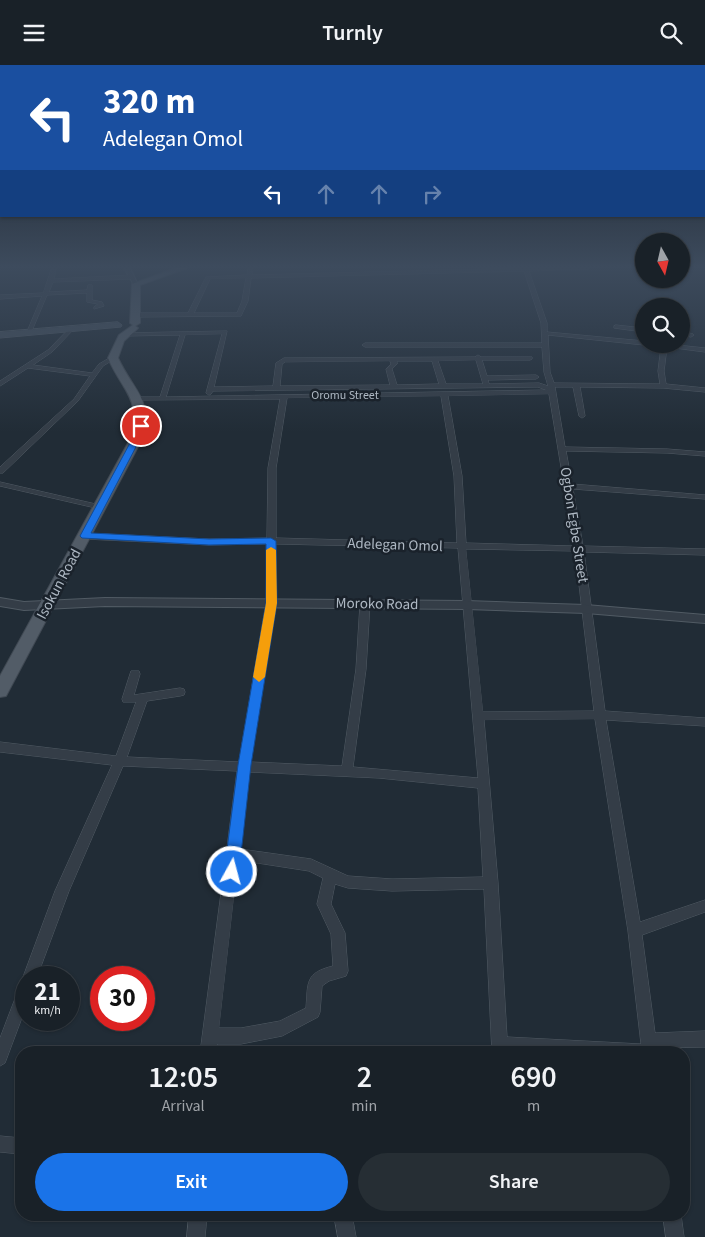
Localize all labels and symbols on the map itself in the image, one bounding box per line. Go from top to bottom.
north arrow [635,233,690,287]
street label: Oromu Street [311,387,379,404]
pin [120,405,162,447]
street label: Ogbon Egbe Street [554,466,594,584]
street label: Adelegan Omol [347,533,443,557]
street label: Isokun Road [32,545,86,623]
street label: Moroko Road [335,593,419,615]
position arrow [205,845,257,897]
speed limit sign: 30 [90,966,155,1031]

